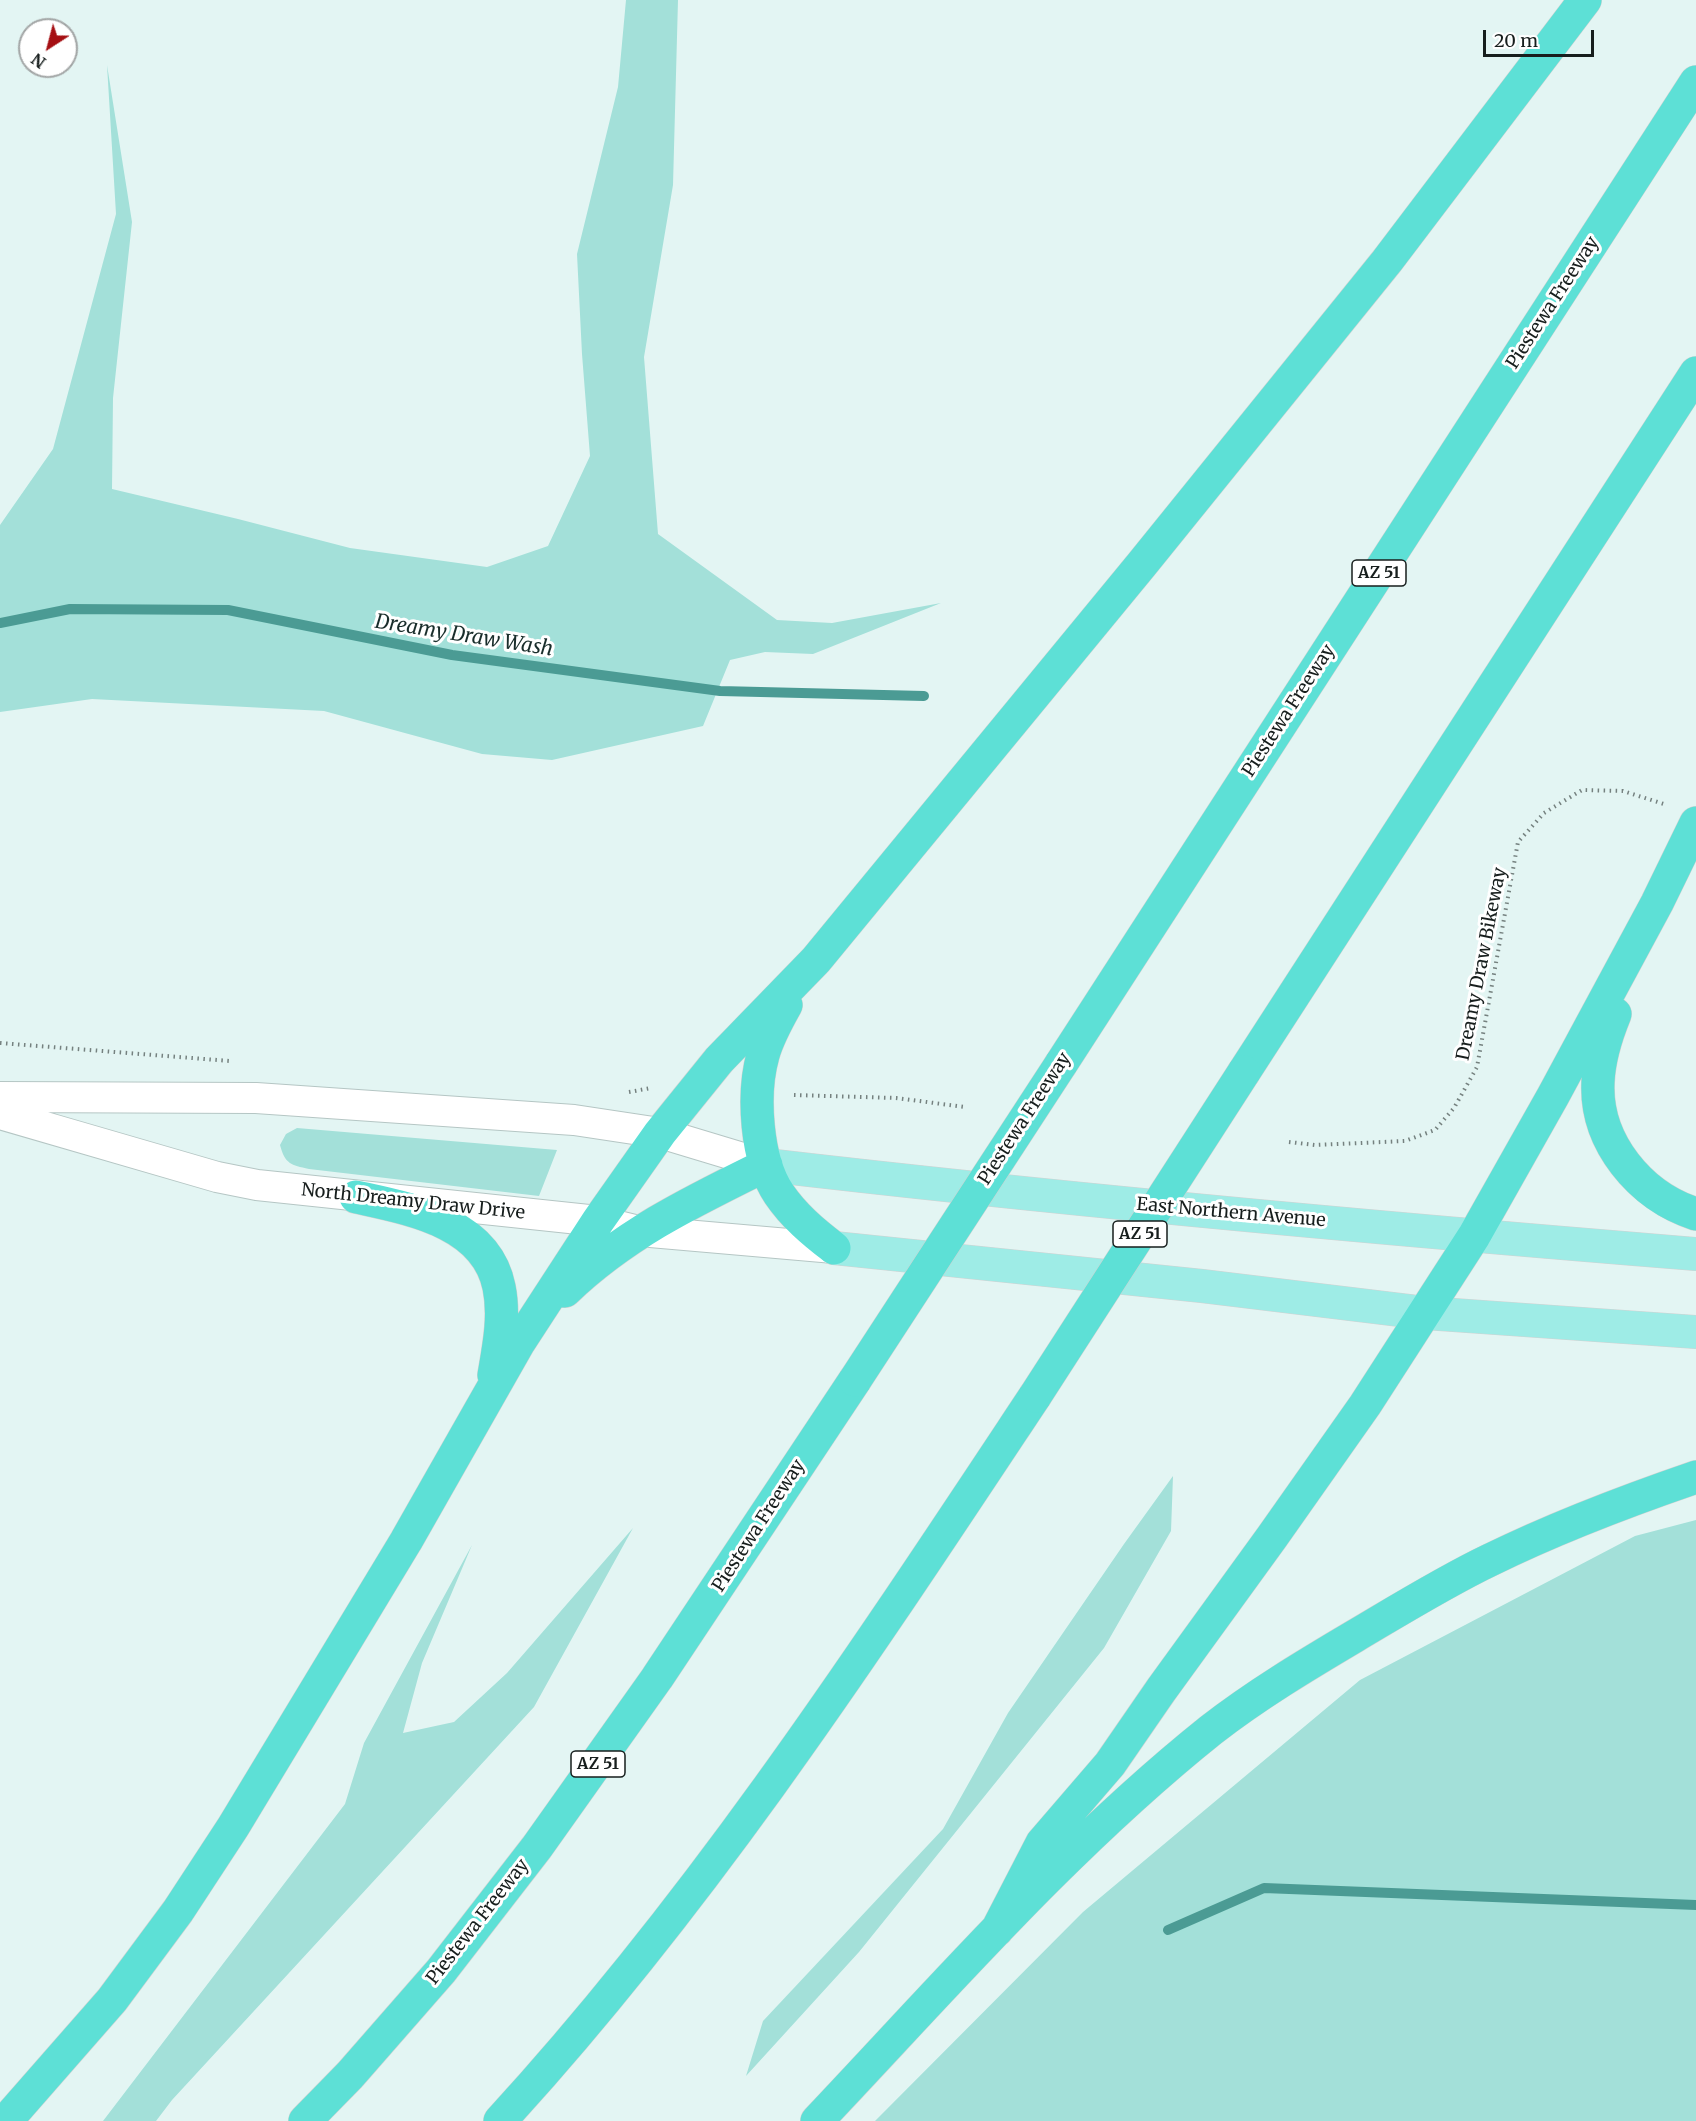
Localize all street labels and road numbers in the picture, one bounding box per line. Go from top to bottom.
street label: Piestewa Freeway [1502,233,1604,373]
road number: AZ 51 [1352,560,1406,586]
street label: Piestewa Freeway [1238,641,1340,781]
street label: Dreamy Draw Bikeway [1453,866,1511,1062]
street label: Piestewa Freeway [974,1049,1076,1189]
street label: North Dreamy Draw Drive [300,1180,526,1224]
street label: East Northern Avenue [1135,1194,1327,1232]
road number: AZ 51 [1113,1221,1167,1247]
street label: Piestewa Freeway [708,1456,810,1596]
road number: AZ 51 [571,1751,625,1777]
street label: Piestewa Freeway [422,1855,534,1989]

